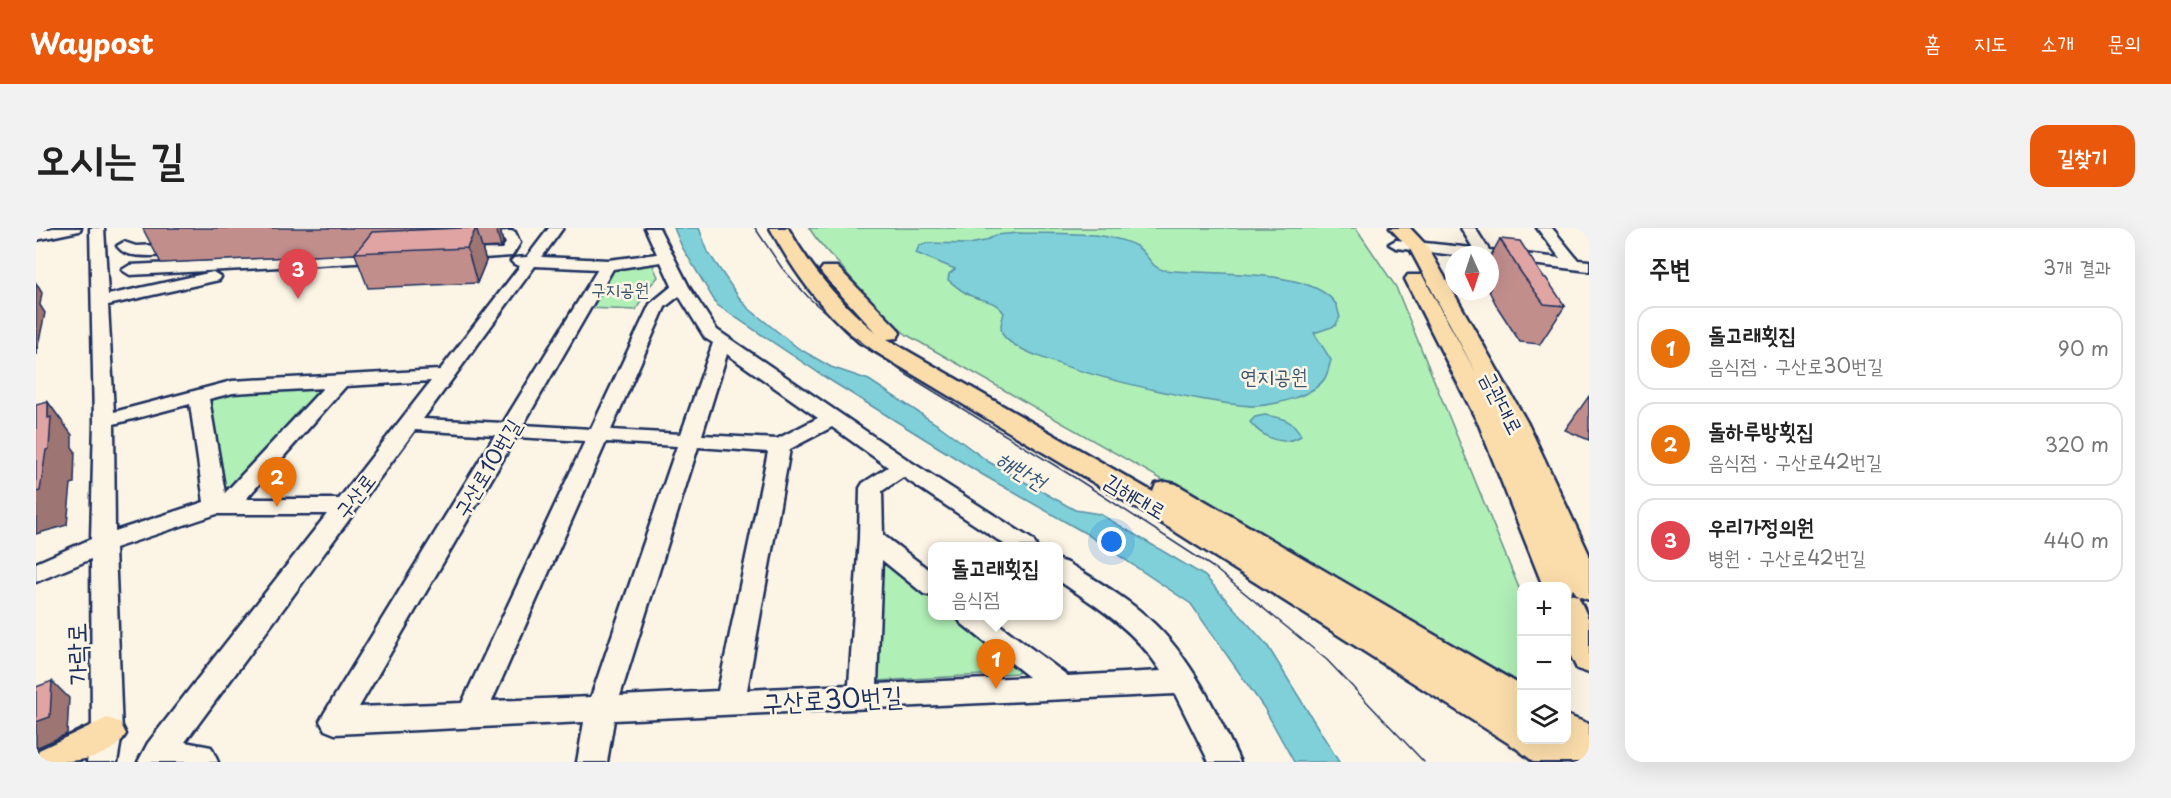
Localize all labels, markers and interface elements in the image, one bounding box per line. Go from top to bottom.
text: Waypost [30,21,154,64]
text: 홈 [1924,26,1941,58]
text: 지도 [1974,26,2007,58]
text: 소개 [2040,26,2074,58]
text: 문의 [2107,26,2141,58]
text: 오시는 길 [36,125,185,188]
button: 길찾기 [2030,125,2135,187]
north arrow [1445,246,1499,300]
text: 주변 [1649,248,1691,287]
pin: 3 [278,250,318,299]
text: 3개 결과 [2043,252,2111,282]
park label: 구지공원 [591,275,649,302]
text: 돌고래횟집 [1708,317,1797,350]
text: 1 [1666,333,1675,363]
text: 90 m [2058,333,2109,363]
text: 음식점 · 구산로30번길 [1708,350,1883,380]
park label: 연지공원 [1240,359,1308,391]
street label: 금관대로 [1473,365,1533,439]
street label: 구산로10번길 [444,412,528,522]
text: 돌하루방횟집 [1708,413,1814,446]
text: 2 [1663,429,1678,459]
text: 320 m [2045,429,2109,459]
water label: 해반천 [991,441,1055,498]
text: 음식점 · 구산로42번길 [1708,446,1882,476]
pin: 2 [258,458,296,507]
street label: 김해대로 [1099,464,1173,526]
street label: 구산로 [326,465,382,525]
text: 우리가정의원 [1708,509,1814,542]
text: 3 [1664,525,1677,555]
text: 440 m [2044,525,2109,555]
your location [1097,527,1126,556]
popup [928,542,1063,620]
text: 병원 · 구산로42번길 [1708,542,1866,572]
text: 돌고래횟집 [951,550,1040,583]
map controls [1517,582,1571,744]
button: + [1517,582,1571,636]
text: 음식점 [951,583,1000,613]
street label: 가락로 [55,622,97,686]
button: − [1517,636,1571,690]
pin: 1 [976,640,1016,689]
street label: 구산로30번길 [761,675,903,721]
button: layers [1517,690,1571,744]

